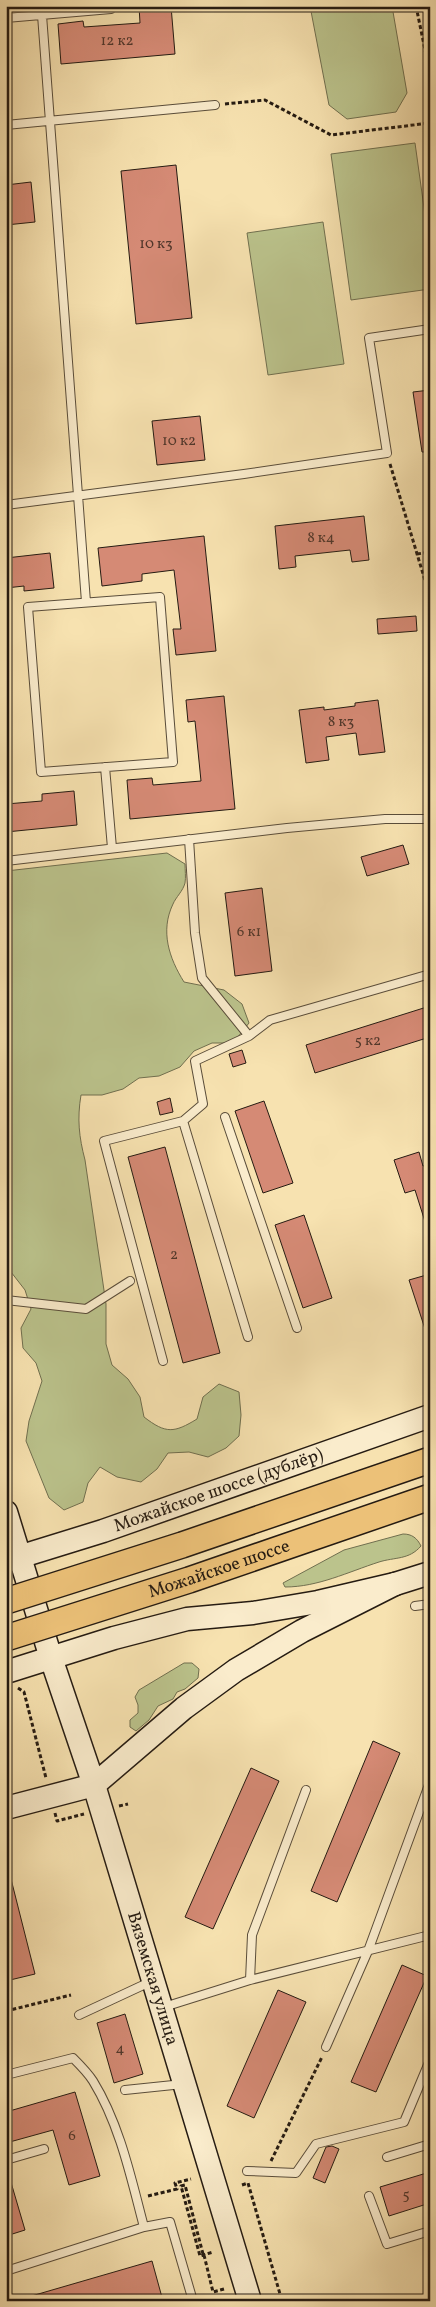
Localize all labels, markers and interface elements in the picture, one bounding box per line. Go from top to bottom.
house number: 12 к2 [101,31,133,52]
house number: 10 к3 [139,234,173,255]
house number: 10 к2 [162,431,196,452]
house number: 8 к4 [307,528,335,549]
house number: 8 к3 [328,712,354,733]
house number: 6 к1 [237,922,261,943]
house number: 5 к2 [355,1031,381,1052]
house number: 2 [170,1245,178,1266]
street label: Можайское шоссе (дублёр) [110,1442,327,1539]
street label: Можайское шоссе [145,1534,293,1605]
street label: Вяземская улица [120,1909,185,2048]
house number: 4 [116,2039,125,2060]
house number: 6 [68,2126,76,2147]
house number: 5 [402,2185,410,2206]

